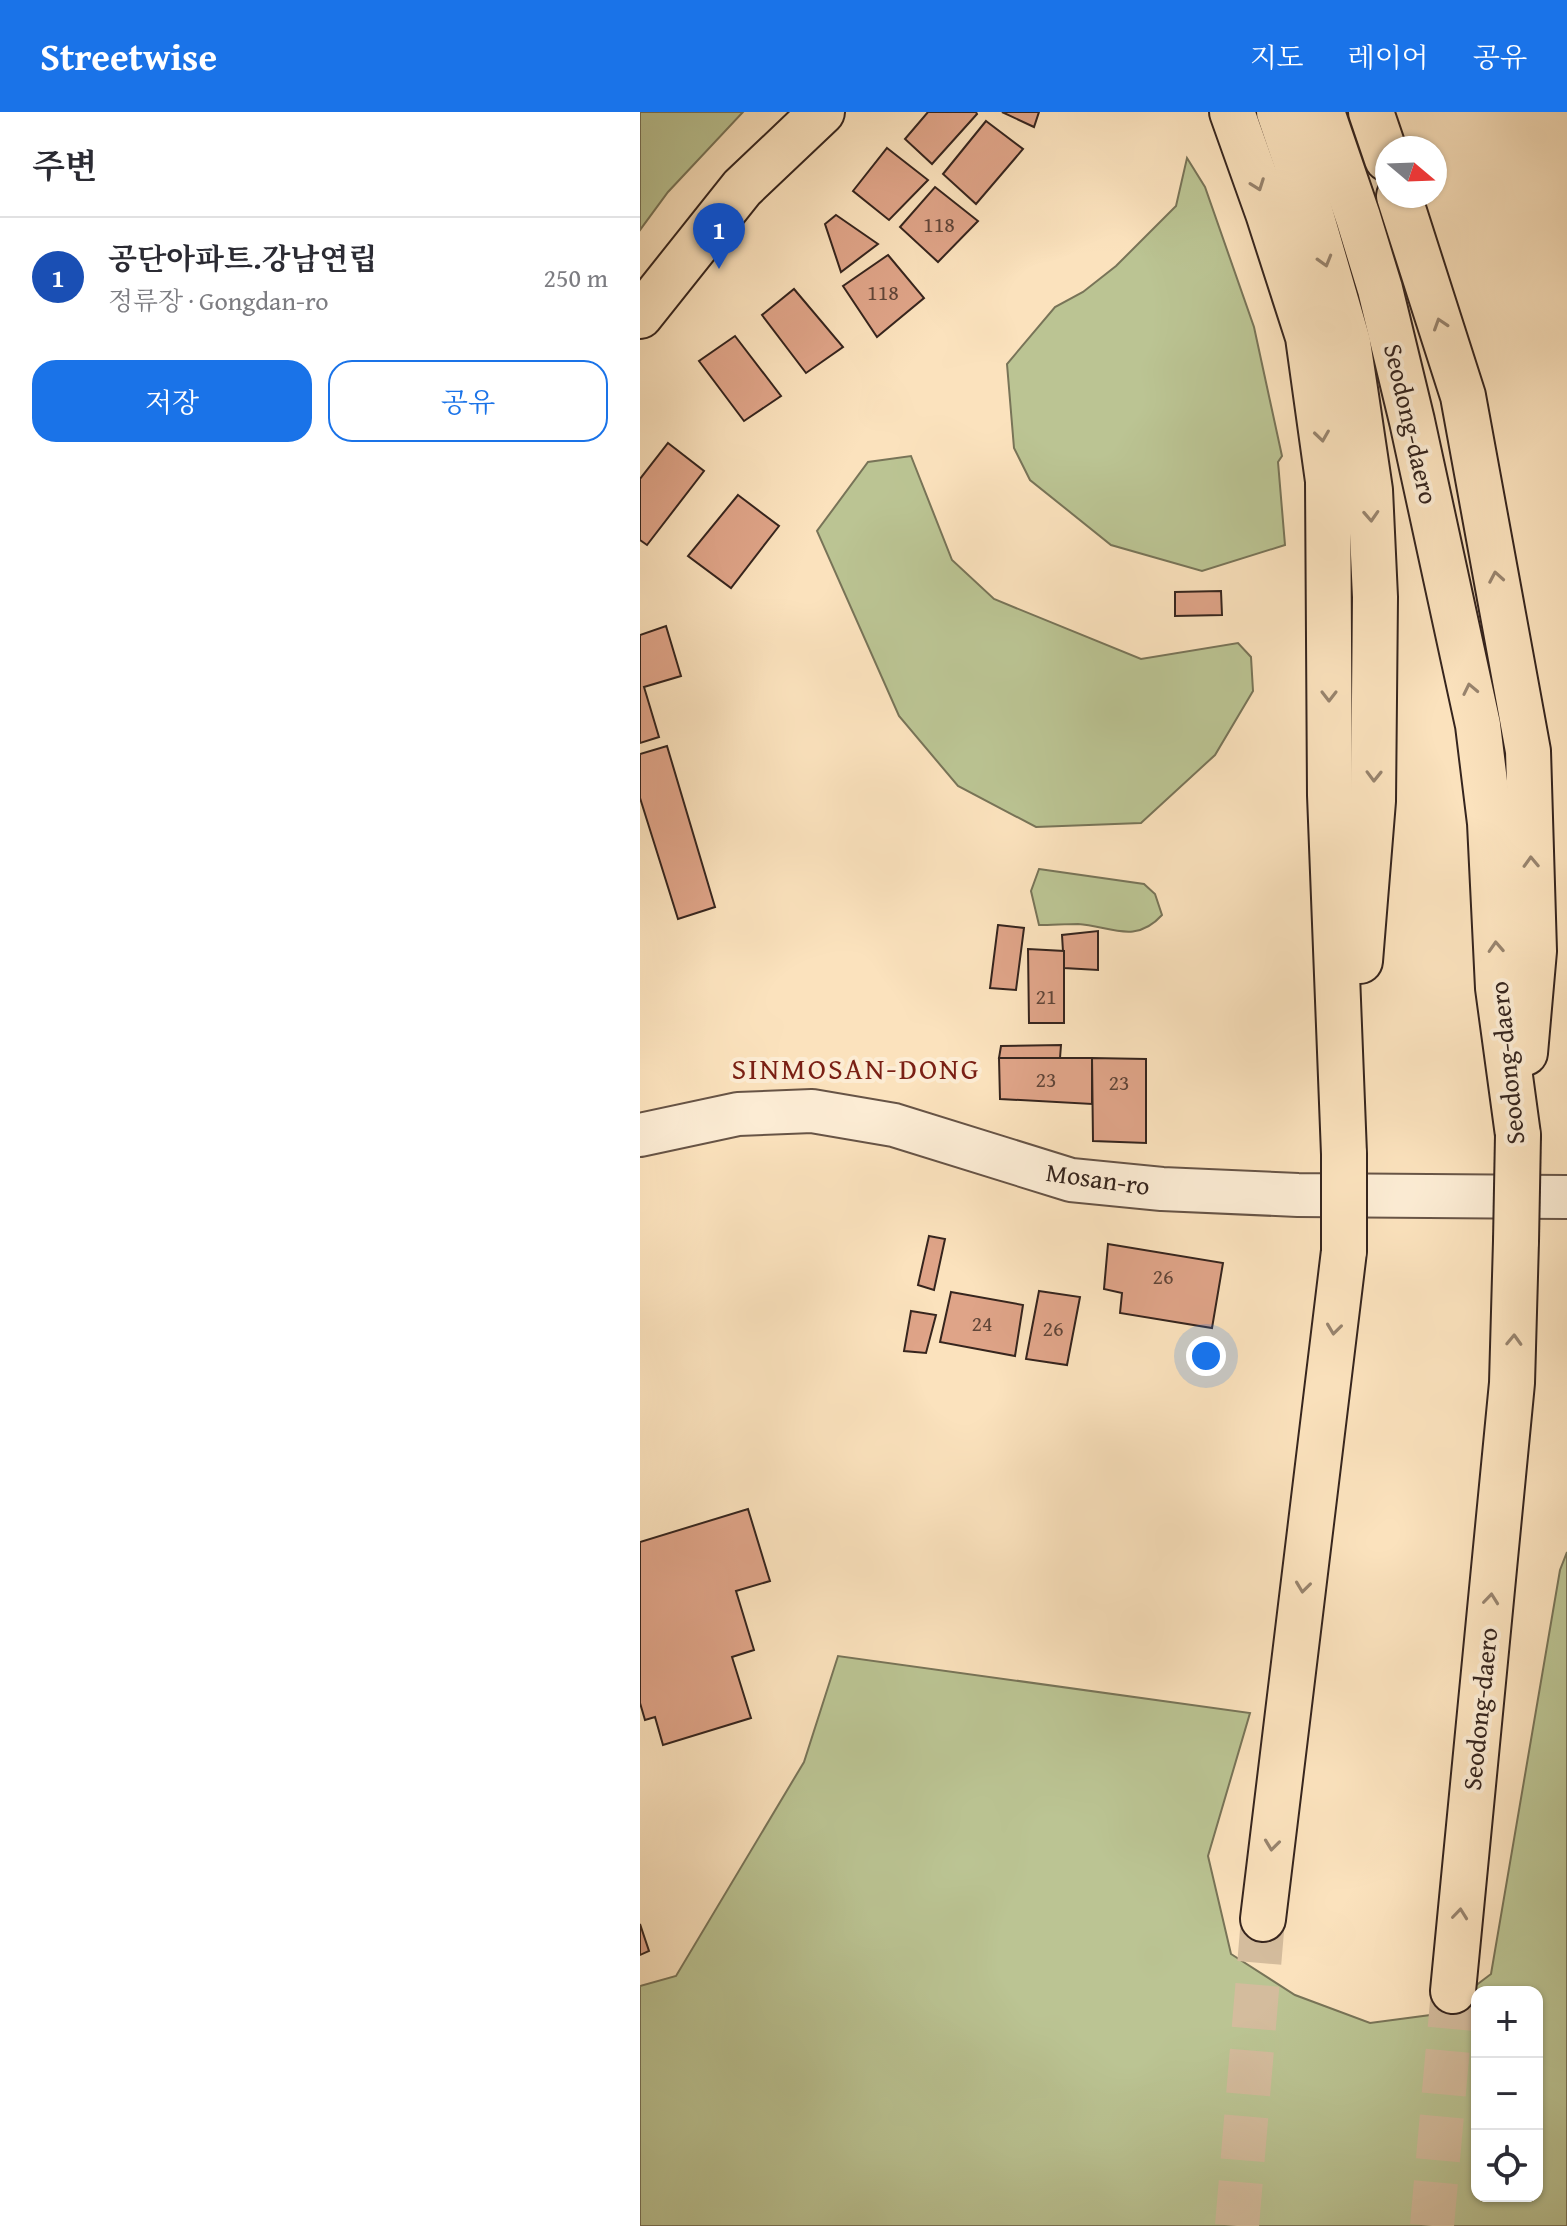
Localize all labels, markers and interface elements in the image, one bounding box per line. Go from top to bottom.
text: Streetwise [40,28,217,84]
text: 지도 [1250,36,1304,77]
text: 레이어 [1348,36,1429,77]
text: 공유 [1473,36,1527,77]
north arrow [1375,136,1447,208]
text: 주변 [32,141,98,190]
one-way arrow [1249,177,1265,191]
pin: 1 [693,203,745,269]
house number: 118 [923,208,955,240]
text: 공단아파트.강남연립 [108,236,377,280]
one-way arrow [1315,253,1332,267]
text: 1 [51,258,65,297]
text: 250 m [543,258,608,297]
house number: 118 [867,276,899,308]
text: 정류장 · Gongdan-ro [108,281,329,320]
one-way arrow [1433,318,1449,331]
street label: Seodong-daero [1374,340,1449,508]
button: 저장 [32,360,312,442]
button: 공유 [328,360,608,442]
one-way arrow [1313,429,1330,443]
one-way arrow [1363,510,1380,523]
one-way arrow [1489,570,1506,584]
one-way arrow [1462,682,1479,696]
one-way arrow [1320,690,1338,703]
one-way arrow [1365,770,1382,783]
one-way arrow [1523,855,1540,868]
one-way arrow [1488,940,1505,953]
house number: 21 [1035,980,1057,1012]
street label: Seodong-daero [1479,980,1534,1147]
district label: SINMOSAN-DONG [732,1046,980,1090]
house number: 23 [1035,1063,1057,1095]
house number: 23 [1108,1066,1130,1098]
street label: Mosan-ro [1044,1152,1152,1205]
house number: 26 [1152,1260,1174,1292]
house number: 24 [971,1307,993,1339]
house number: 26 [1042,1312,1064,1344]
one-way arrow [1326,1322,1343,1335]
one-way arrow [1505,1333,1522,1346]
your location [1186,1336,1226,1376]
one-way arrow [1295,1581,1312,1594]
one-way arrow [1483,1592,1500,1605]
street label: Seodong-daero [1452,1625,1507,1792]
one-way arrow [1264,1838,1281,1852]
one-way arrow [1452,1907,1469,1920]
map controls [1471,1986,1543,2202]
button: + [1471,1986,1543,2058]
button: − [1471,2058,1543,2130]
button: locate [1471,2130,1543,2202]

